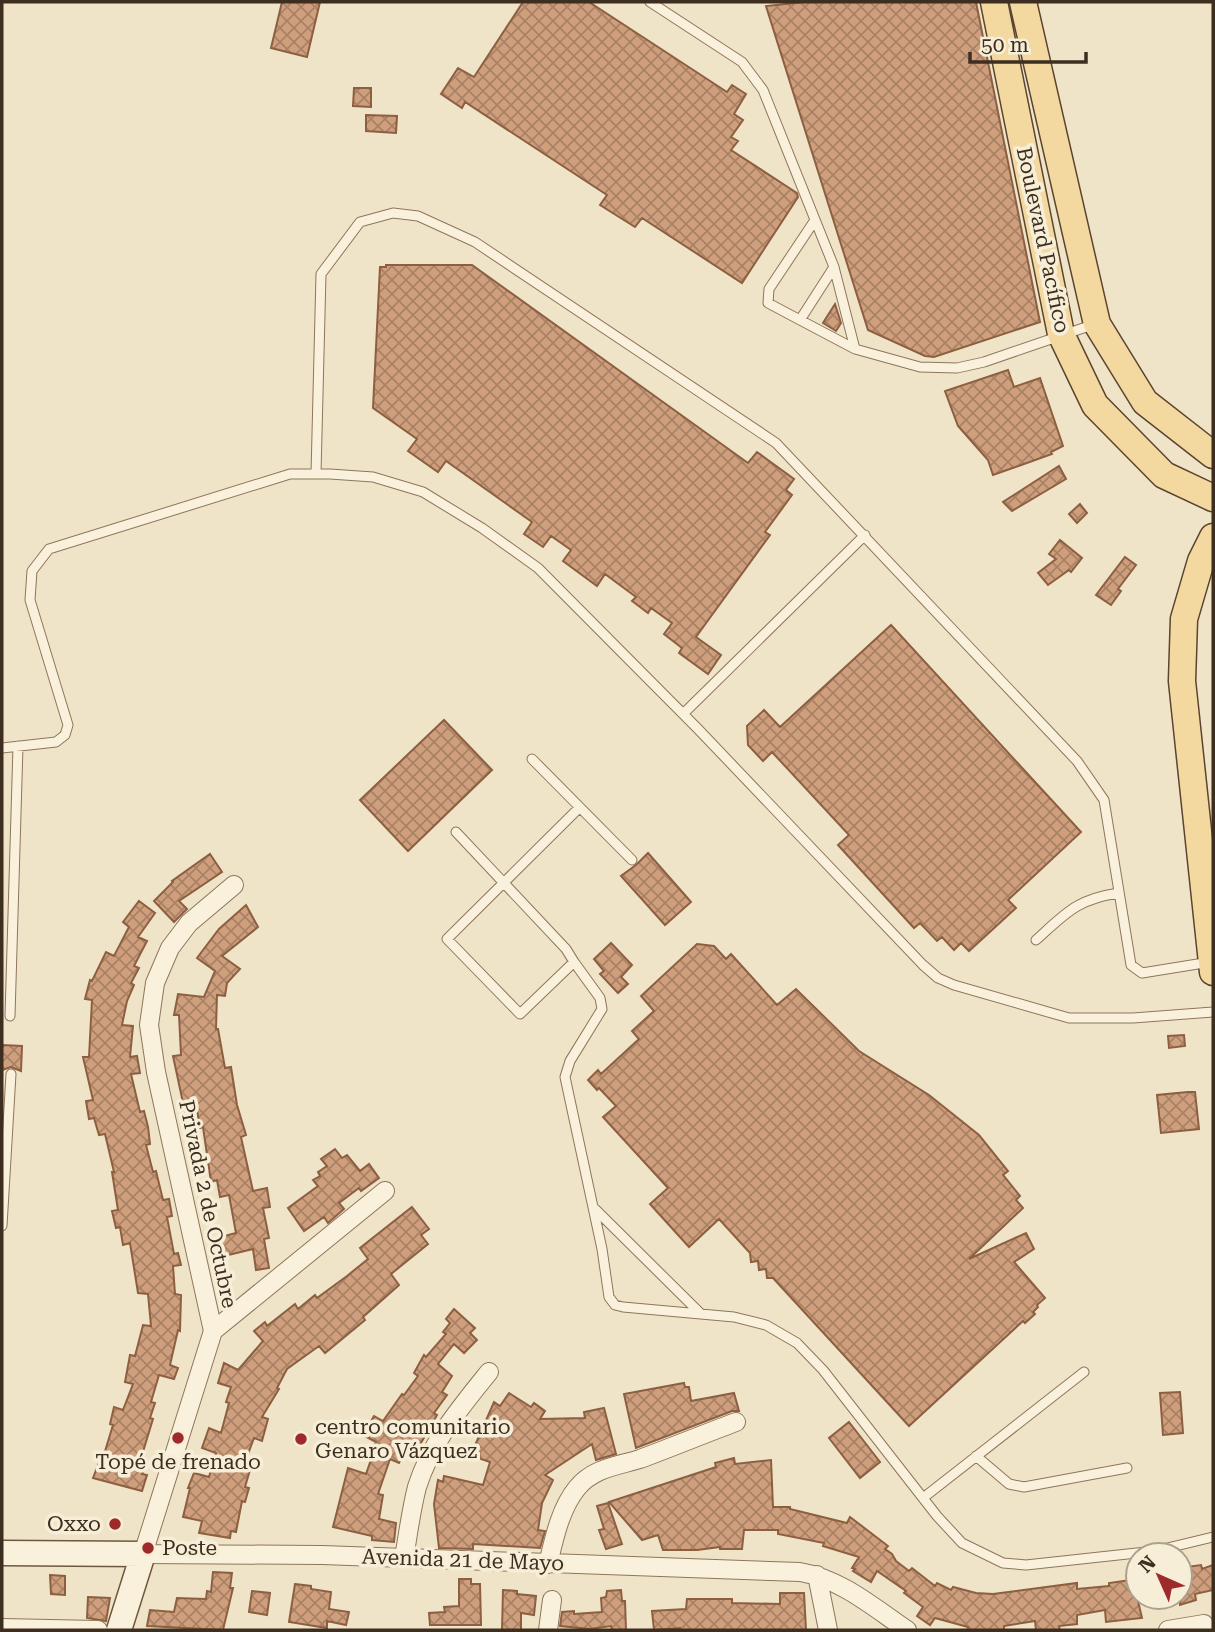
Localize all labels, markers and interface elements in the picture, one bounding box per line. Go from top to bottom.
scale bar [970,21,1086,65]
text: 50 m [981,33,1029,57]
street label: Boulevard Pacífico [1012,145,1074,335]
street label: Privada 2 de Octubre [174,1098,242,1310]
place label: centro comunitario Genaro Vázquez [315,1415,511,1463]
marker: Topé de frenado [170,1430,186,1446]
marker: centro comunitario Genaro Vázquez [293,1431,309,1447]
place label: Topé de frenado [95,1450,261,1474]
place label: Oxxo [47,1512,101,1536]
marker: Oxxo [107,1516,123,1532]
place label: Poste [162,1536,217,1560]
marker: Poste [140,1540,156,1556]
north arrow [1124,1541,1194,1611]
street label: Avenida 21 de Mayo [361,1544,565,1576]
text: N [1134,1551,1161,1578]

